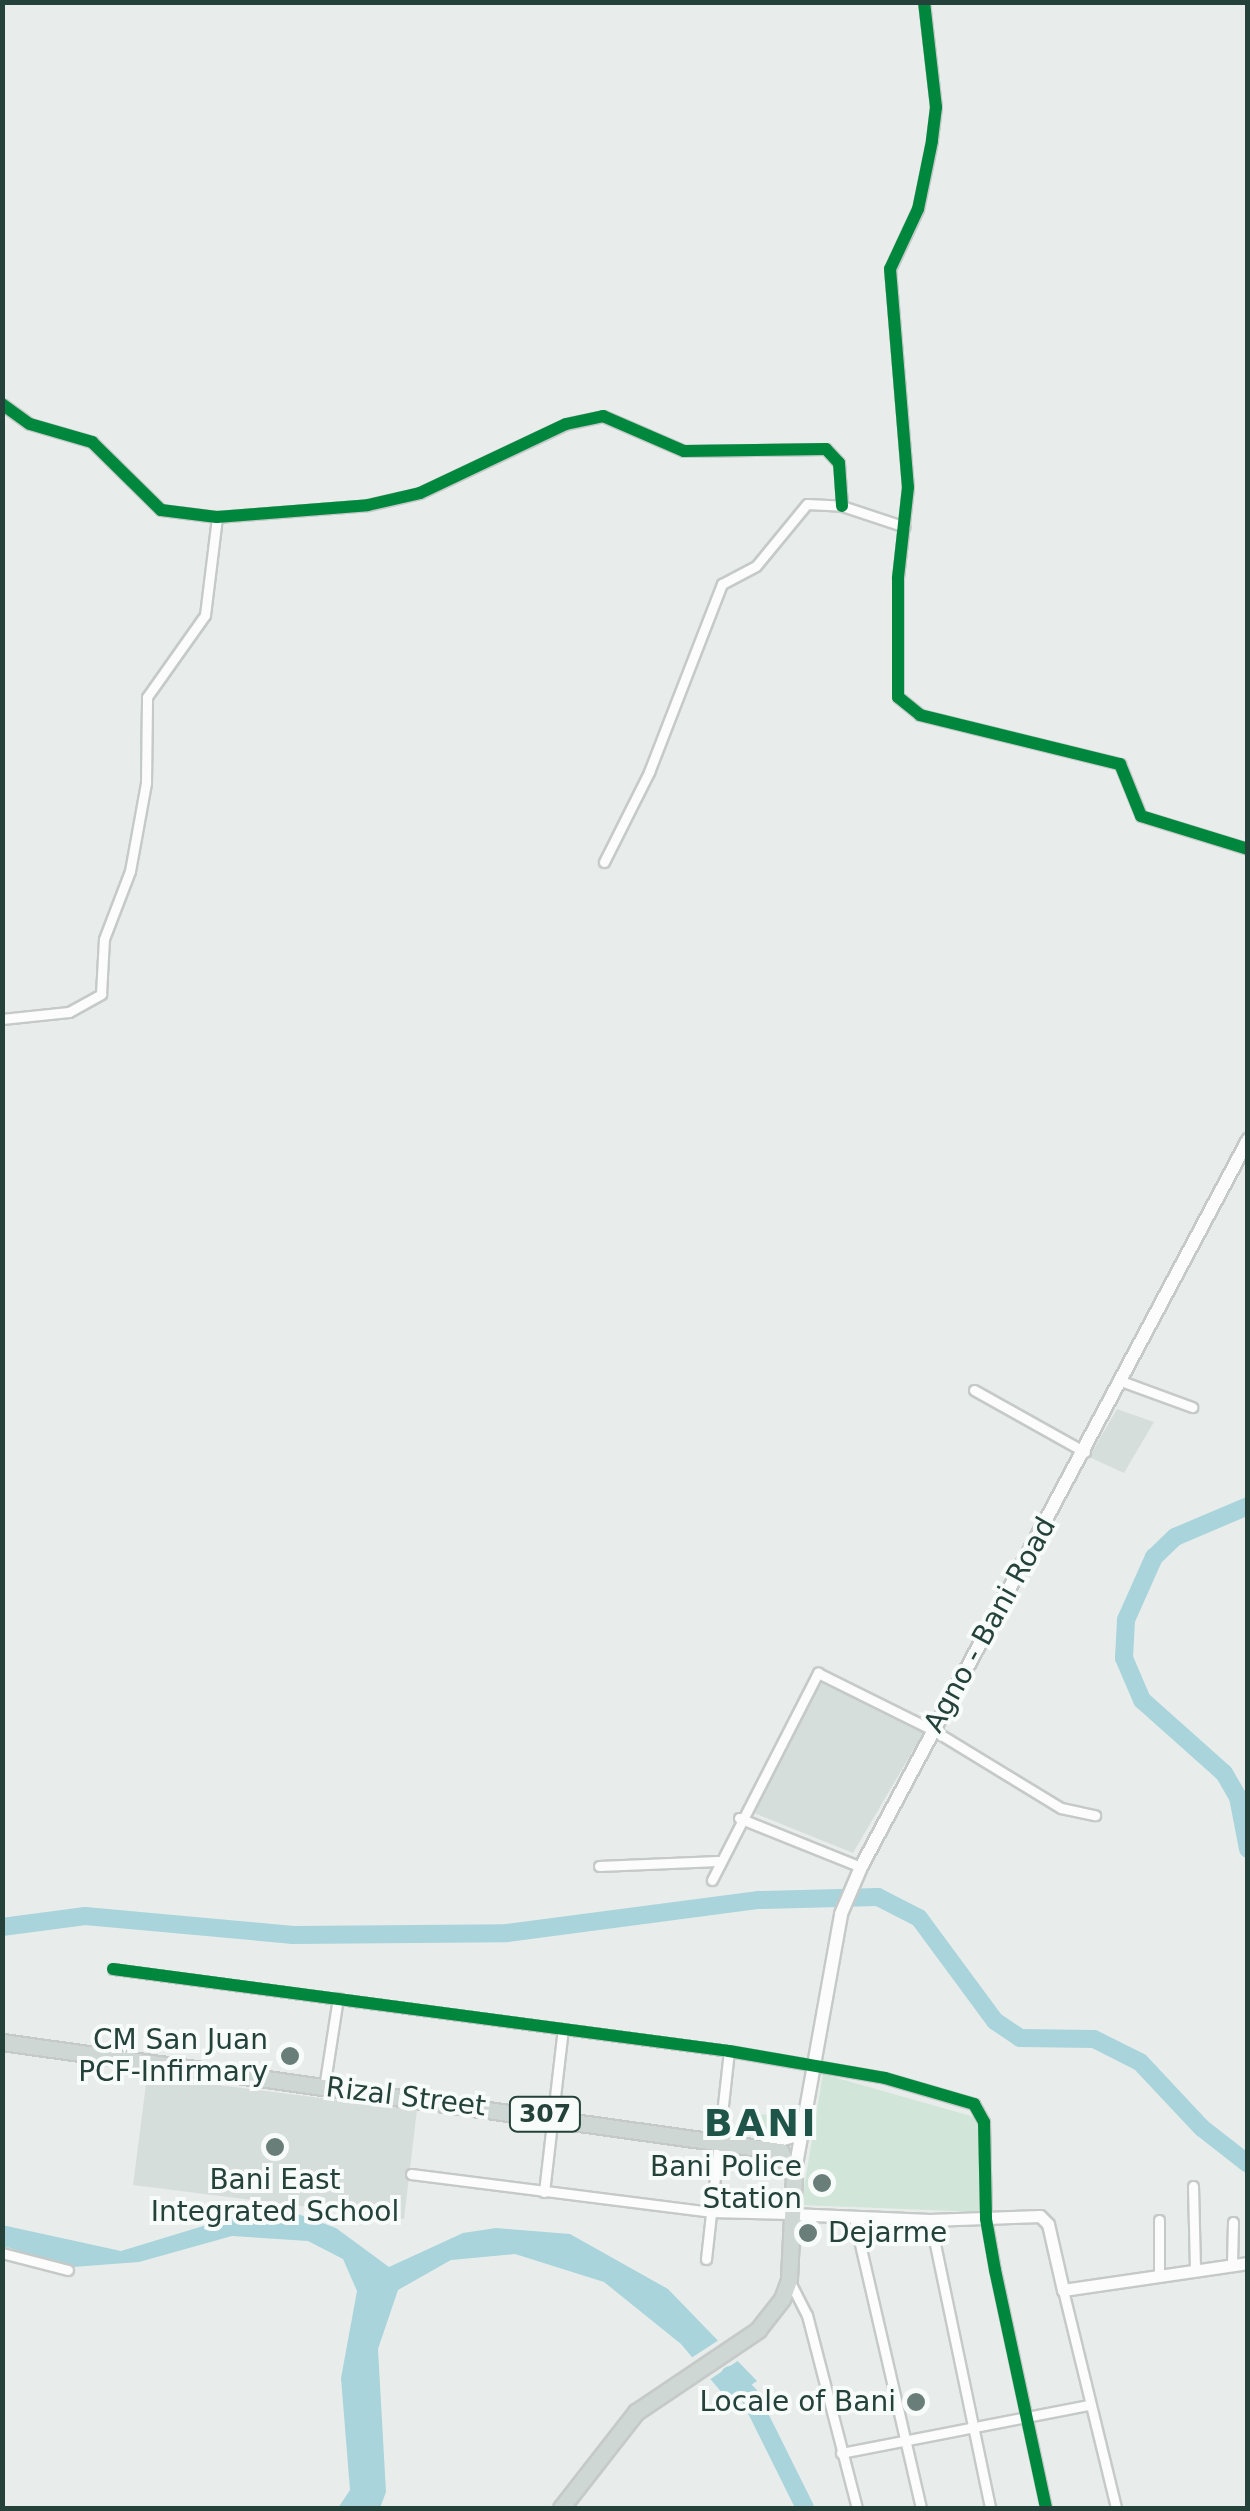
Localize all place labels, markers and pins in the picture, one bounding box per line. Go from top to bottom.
place label: CM San Juan PCF-Infirmary [78,2023,268,2089]
marker: CM San Juan PCF-Infirmary [277,2043,303,2069]
marker: Bani East Integrated School [264,2136,286,2158]
place label: Bani Police Station [650,2150,802,2216]
place label: Bani East Integrated School [151,2163,399,2229]
marker: Bani Police Station [811,2172,833,2194]
place label: Dejarme [828,2216,947,2250]
marker: Dejarme [797,2222,819,2244]
place label: Locale of Bani [700,2385,896,2419]
marker: Locale of Bani [905,2391,927,2413]

